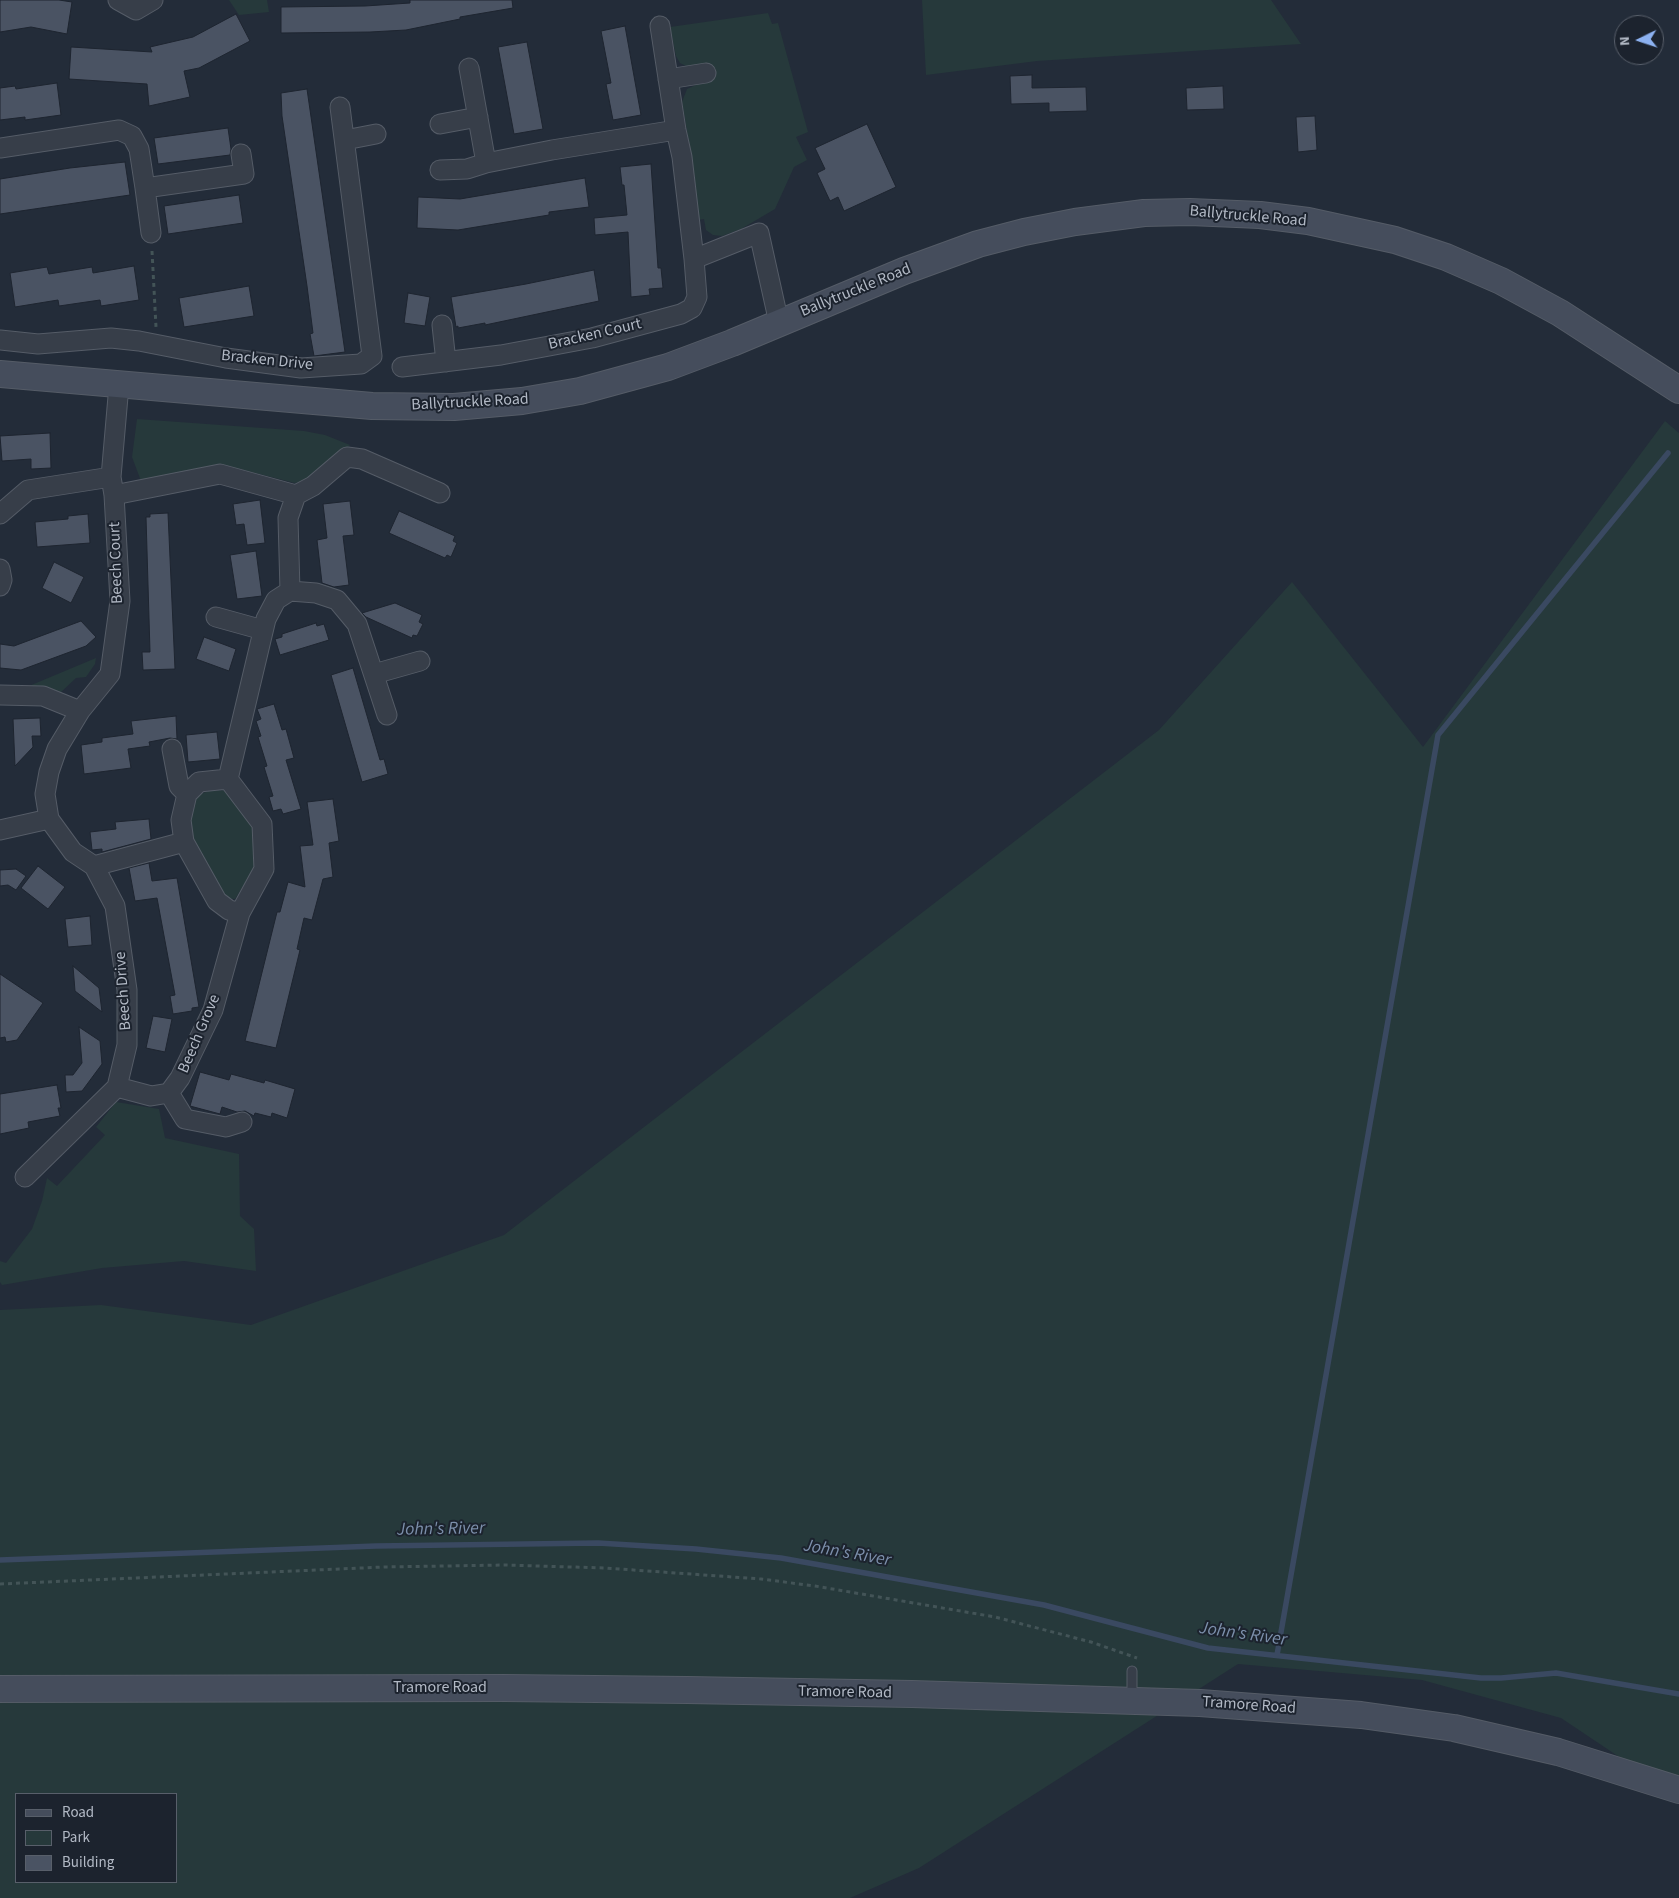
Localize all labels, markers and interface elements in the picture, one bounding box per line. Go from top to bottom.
north arrow [1614,15,1664,65]
text: N [1615,36,1635,46]
street label: Ballytruckle Road [1189,202,1307,232]
street label: Ballytruckle Road [798,260,914,322]
street label: Bracken Court [547,315,643,355]
street label: Bracken Drive [220,347,314,375]
street label: Ballytruckle Road [411,390,529,416]
street label: Beech Court [106,522,128,604]
street label: Beech Drive [112,951,136,1031]
street label: Beech Grove [175,992,225,1076]
water label: John's River [397,1518,485,1542]
water label: John's River [802,1536,892,1572]
water label: John's River [1198,1618,1288,1652]
street label: Tramore Road [393,1678,487,1698]
street label: Tramore Road [798,1683,892,1703]
street label: Tramore Road [1202,1693,1296,1719]
legend [15,1793,178,1883]
text: Road [62,1802,94,1823]
text: Park [62,1827,90,1848]
text: Building [62,1852,114,1873]

